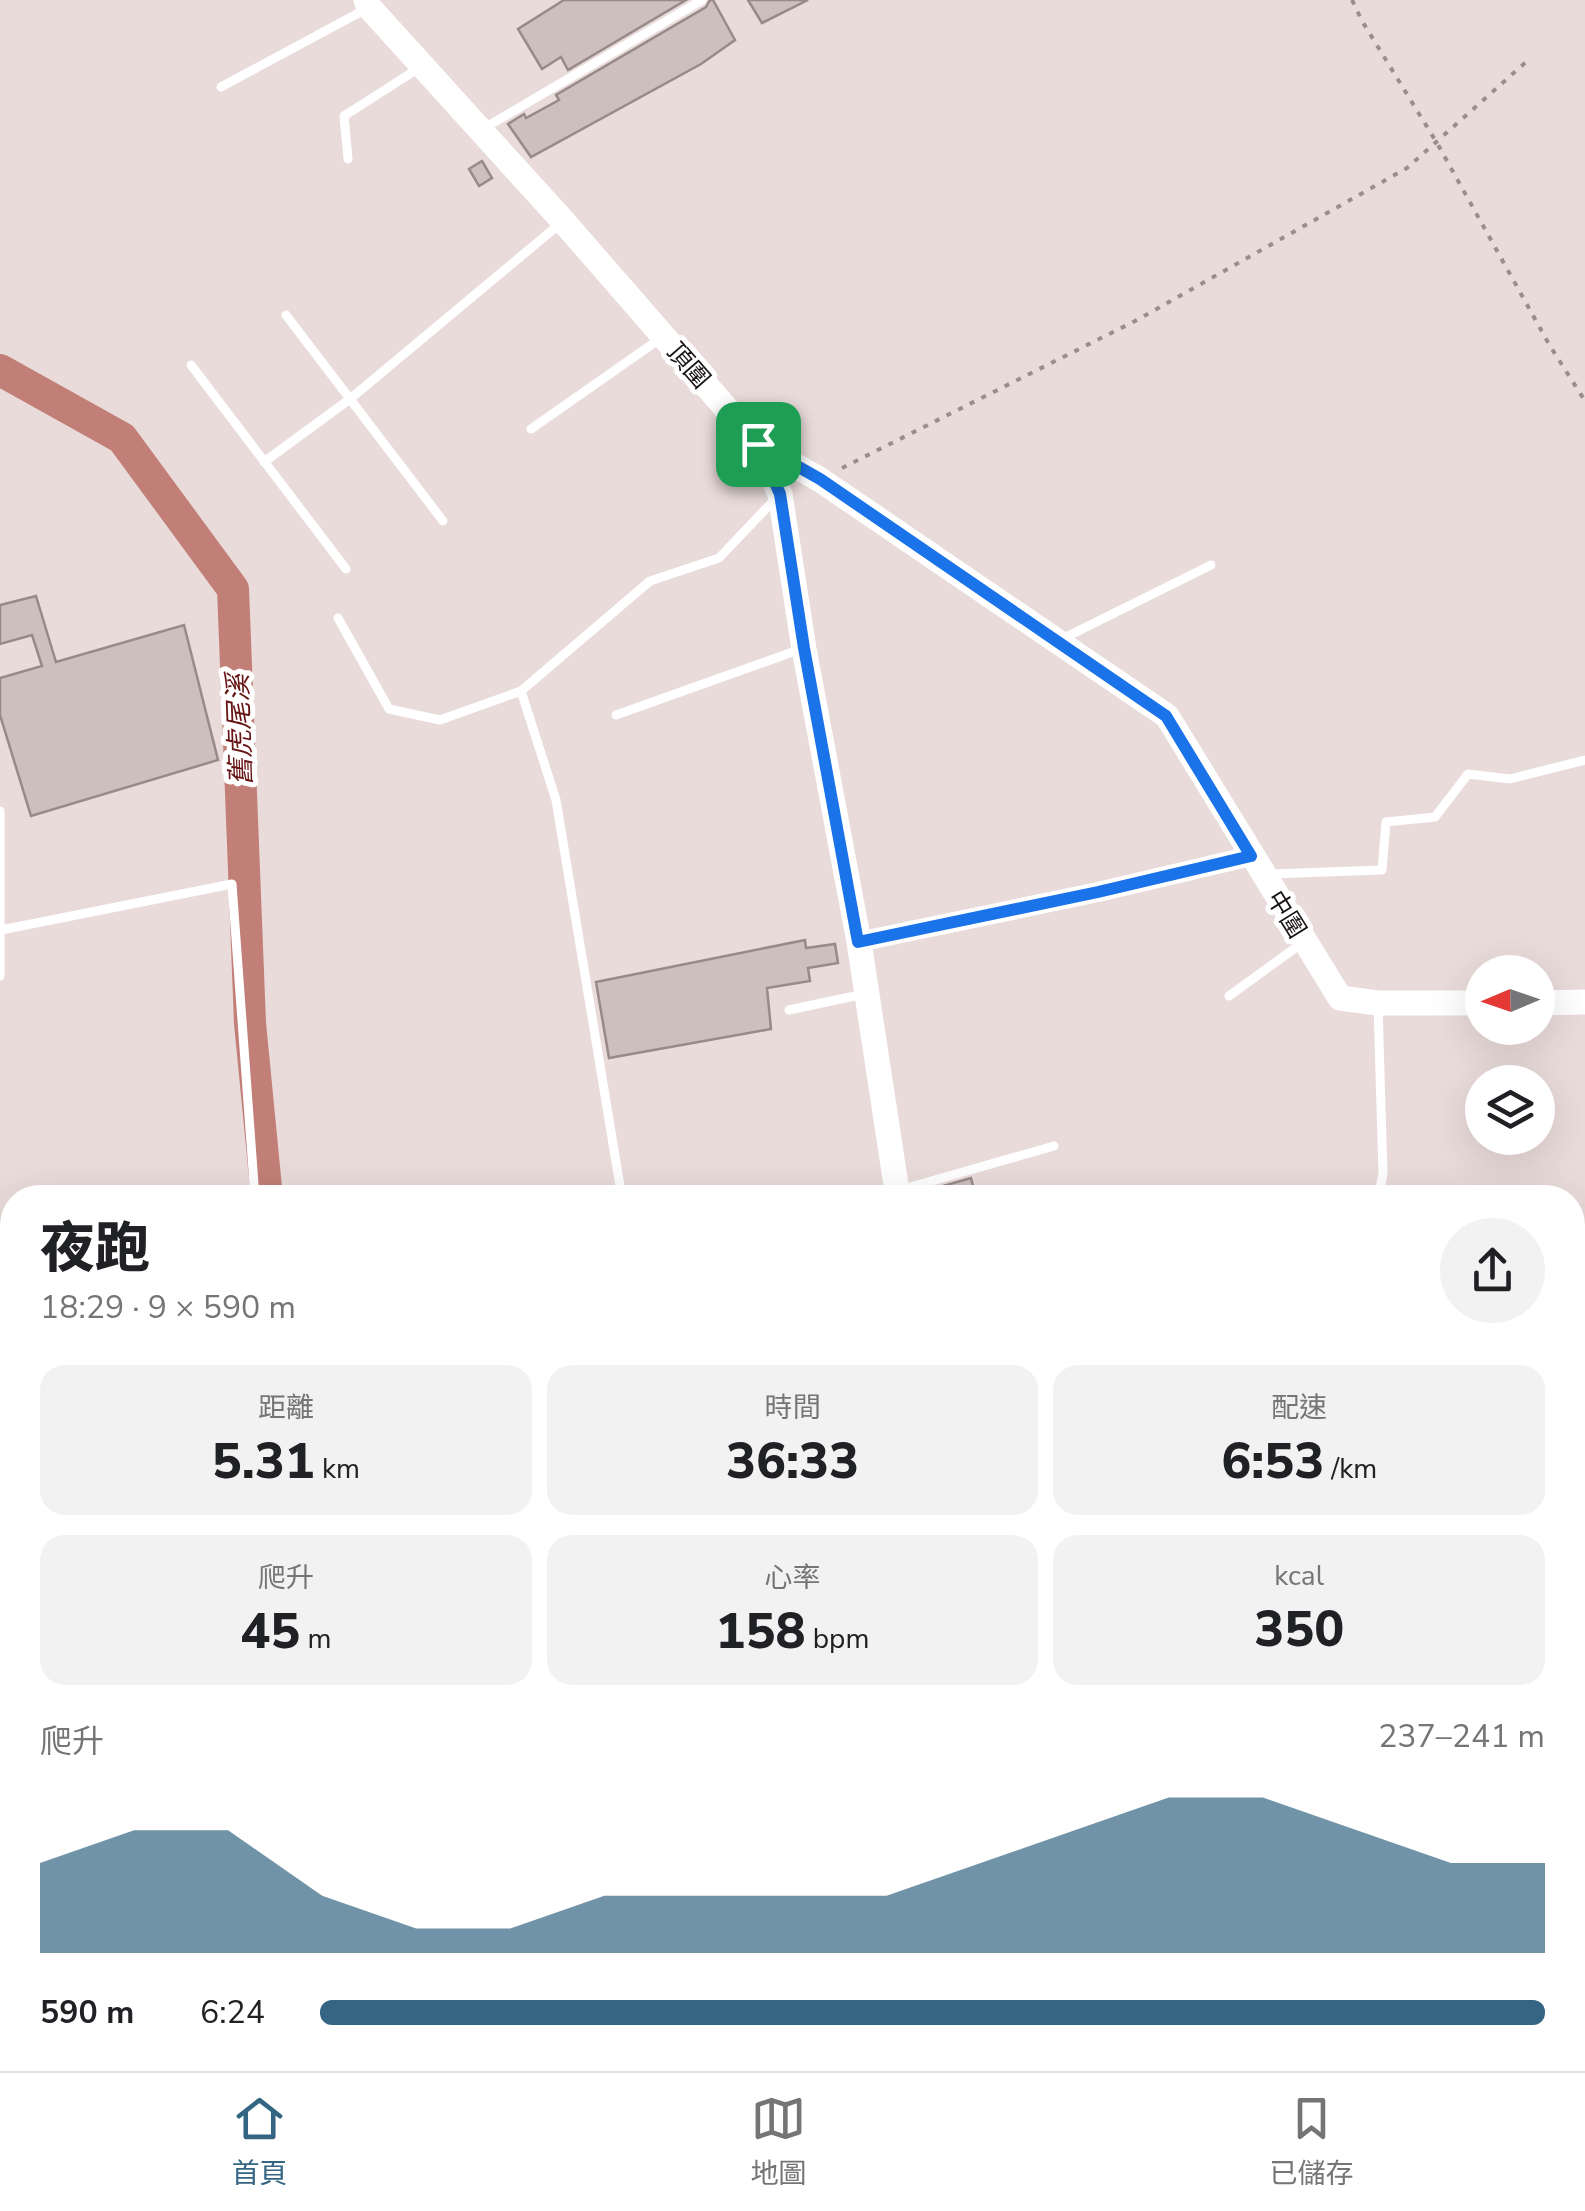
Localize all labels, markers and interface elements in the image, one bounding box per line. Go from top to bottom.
street label: 頂圍 [659,336,717,396]
pin [716,402,801,487]
icon: arrive [731,417,786,472]
water label: 舊虎尾溪 [219,669,261,787]
street label: 中圍 [1258,884,1314,945]
north arrow [1465,955,1555,1045]
map controls [1465,955,1555,1155]
button: layers [1465,1065,1555,1155]
text: 夜跑 [40,1211,150,1286]
button: share [1440,1218,1545,1323]
text: 18:29 · 9 × 590 m [40,1286,296,1329]
text: 距離 [258,1389,314,1427]
text: 時間 [764,1389,821,1427]
text: 配速 [1271,1389,1327,1427]
text: 5.31 [212,1427,315,1496]
text: 36:33 [726,1427,859,1496]
text: 6:53 [1221,1427,1324,1496]
text: km [315,1450,360,1488]
text: /km [1324,1450,1377,1488]
text: kcal [1274,1557,1324,1595]
text: 爬升 [258,1559,314,1597]
text: 心率 [764,1559,821,1597]
text: 350 [1254,1595,1344,1664]
text: 45 [240,1597,300,1666]
text: 158 [716,1597,806,1666]
text: m [300,1620,331,1658]
text: bpm [806,1620,869,1658]
text: 237–241 m [1378,1715,1545,1758]
text: 爬升 [40,1720,104,1763]
text: 590 m [40,1991,134,2034]
text: 6:24 [200,1991,265,2034]
tab: 首頁 [231,2091,288,2193]
tab: 地圖 [750,2091,807,2193]
tab: 已儲存 [1269,2091,1354,2193]

